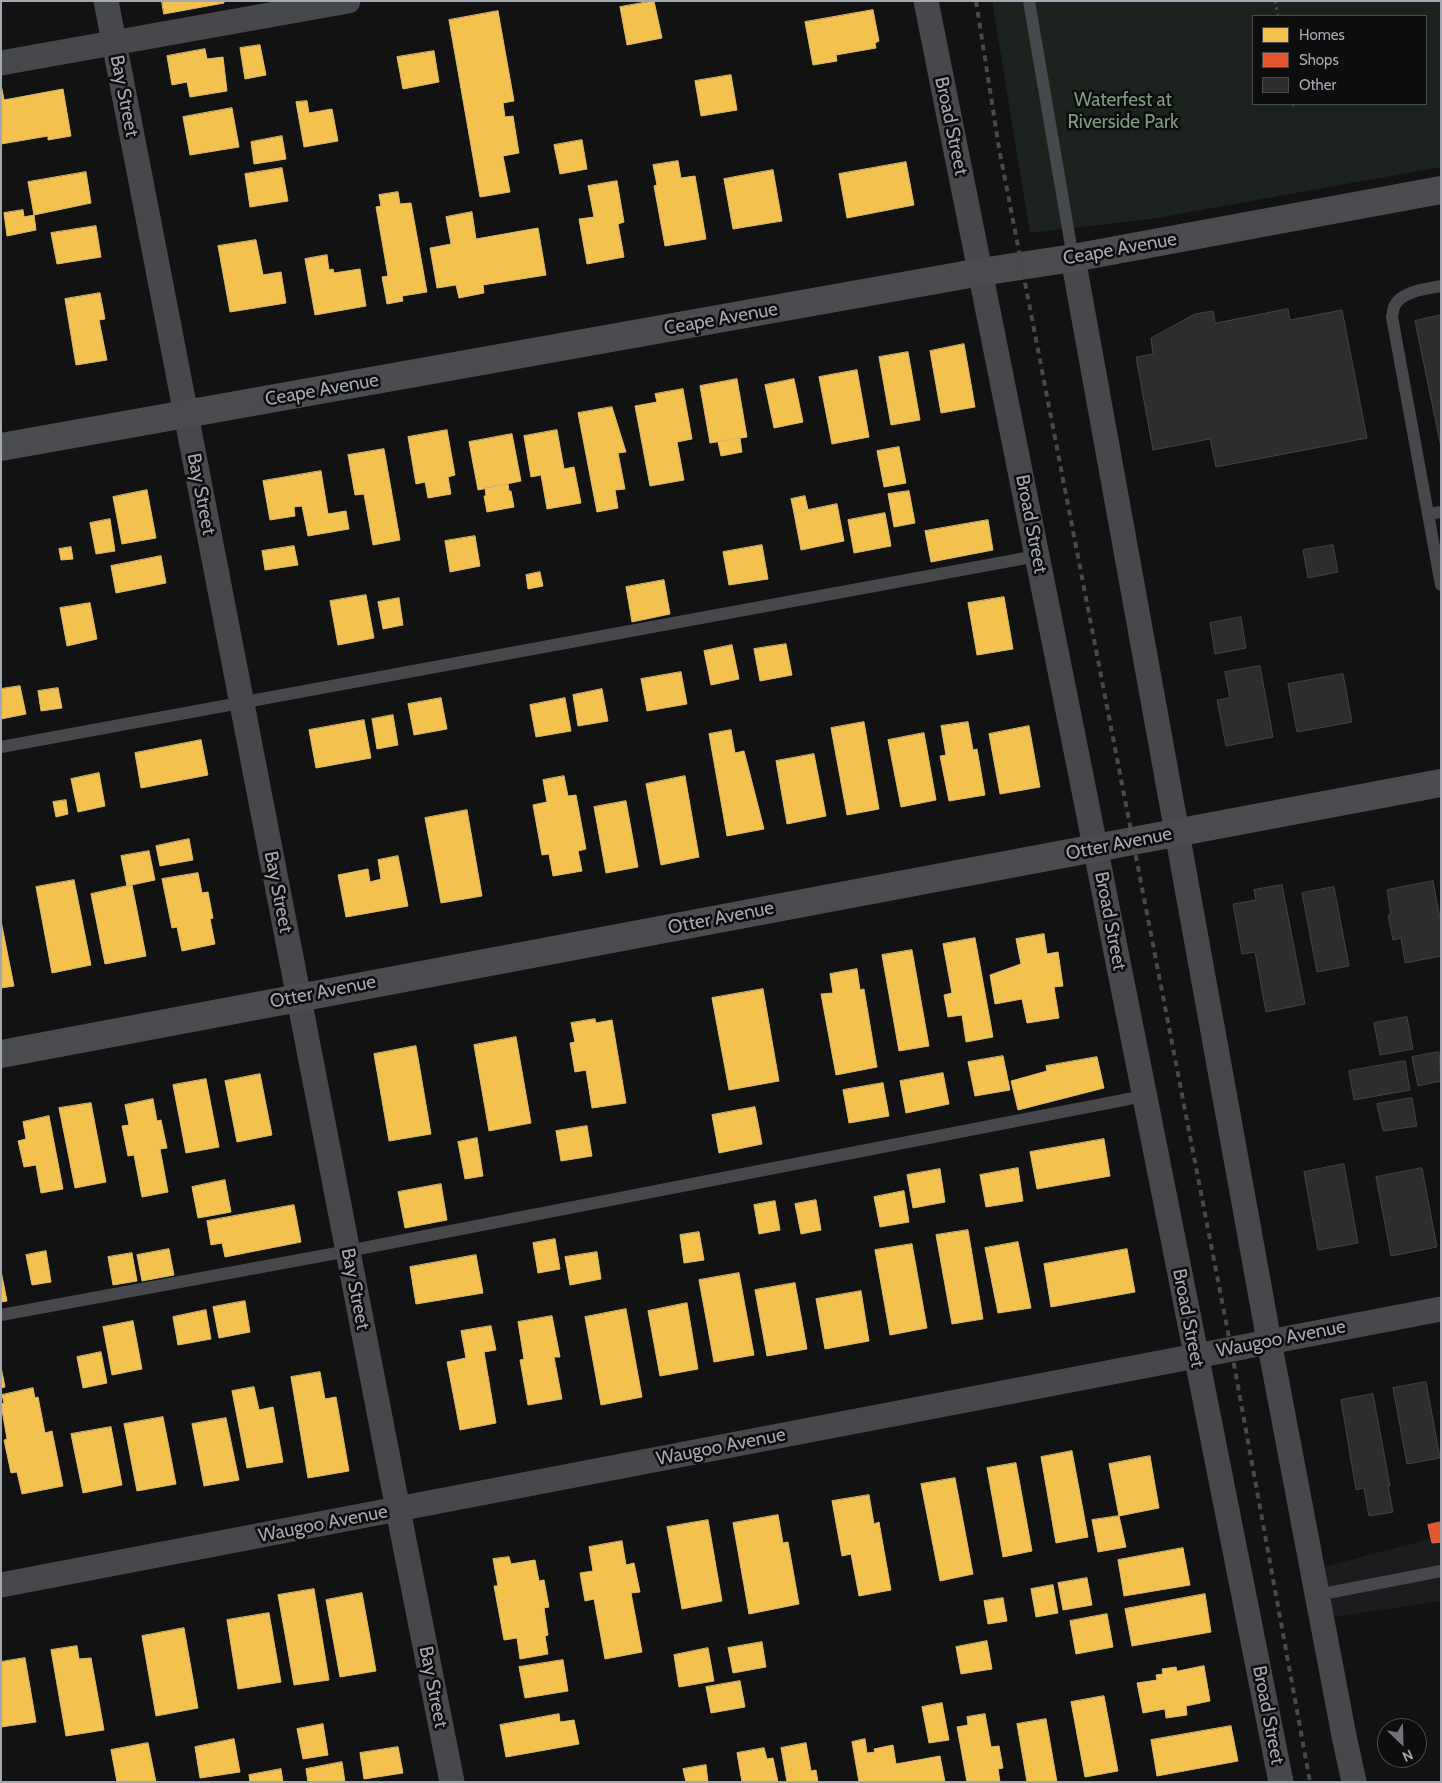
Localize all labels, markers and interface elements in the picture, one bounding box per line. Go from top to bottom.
legend [1252,15,1427,105]
text: Homes [1299,26,1345,44]
text: Shops [1299,51,1339,69]
street label: Bay Street [105,53,143,139]
street label: Broad Street [929,75,973,177]
text: Other [1299,76,1336,94]
park label: Waterfest at Riverside Park [1068,89,1178,133]
street label: Ceape Avenue [1061,228,1179,270]
street label: Ceape Avenue [662,298,780,340]
street label: Ceape Avenue [263,369,381,411]
street label: Bay Street [182,451,220,537]
street label: Broad Street [1010,473,1052,575]
street label: Otter Avenue [1064,823,1174,865]
street label: Bay Street [259,849,297,935]
street label: Broad Street [1089,870,1131,972]
street label: Otter Avenue [666,897,776,939]
street label: Otter Avenue [268,971,378,1013]
street label: Bay Street [336,1246,374,1332]
street label: Broad Street [1167,1267,1209,1369]
street label: Waugoo Avenue [1214,1315,1348,1363]
street label: Waugoo Avenue [654,1423,788,1471]
street label: Waugoo Avenue [256,1500,390,1548]
street label: Bay Street [414,1644,452,1730]
street label: Broad Street [1247,1664,1289,1766]
north arrow [1377,1718,1427,1768]
text: N [1400,1746,1416,1766]

